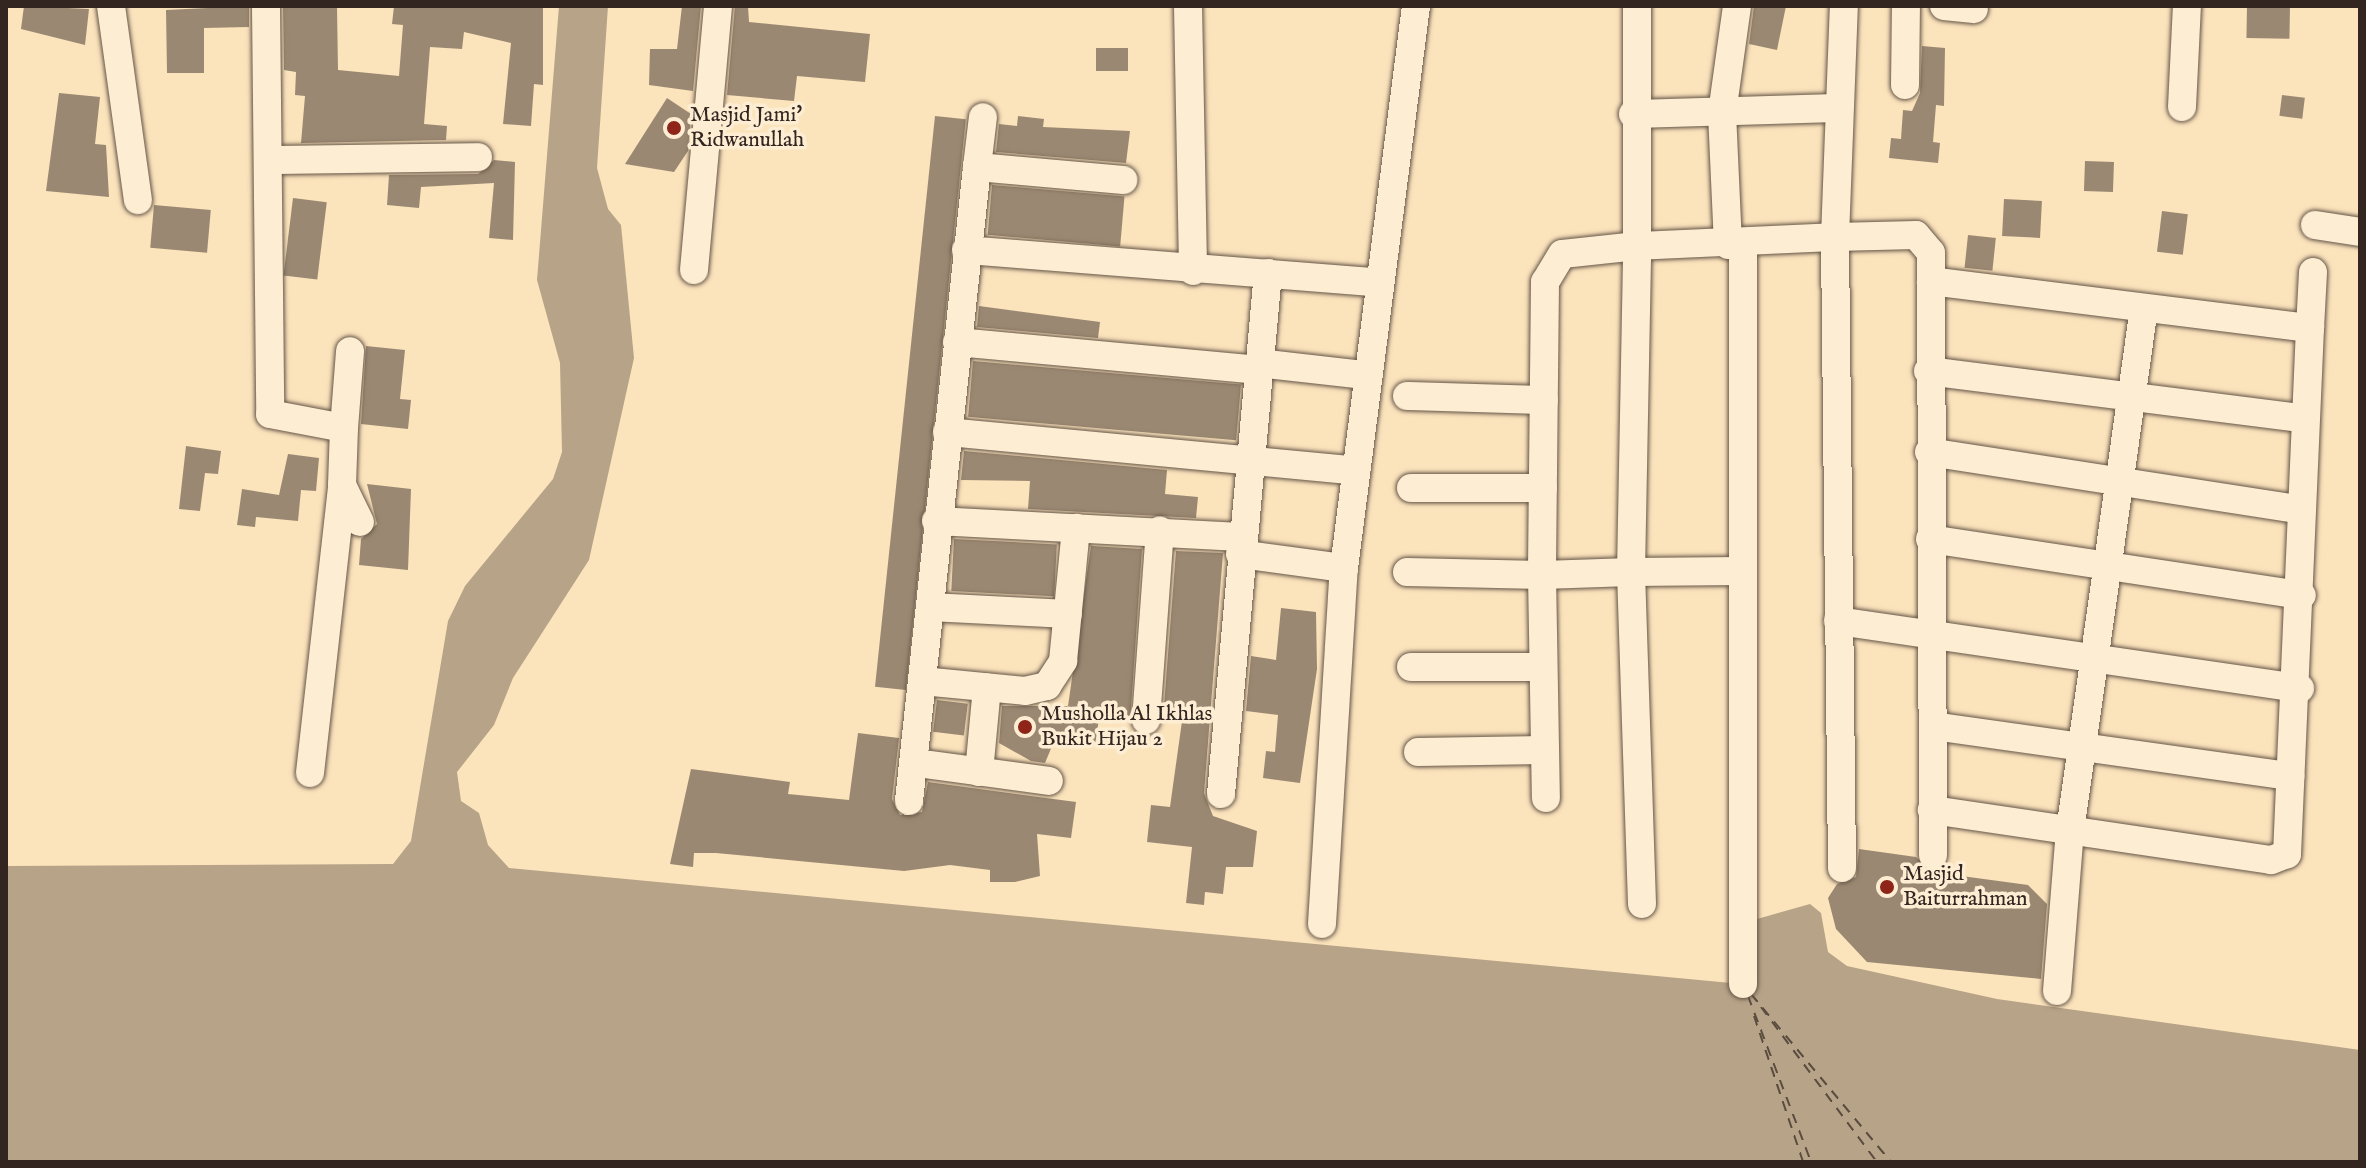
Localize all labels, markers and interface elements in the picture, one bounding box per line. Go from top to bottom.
place label: Masjid Jami' Ridwanullah [690,102,804,154]
marker: Masjid Jami' Ridwanullah [665,119,683,137]
place label: Musholla Al Ikhlas Bukit Hijau 2 [1041,701,1212,752]
marker: Musholla Al Ikhlas Bukit Hijau 2 [1016,718,1034,736]
place label: Masjid Baiturrahman [1903,861,2027,912]
marker: Masjid Baiturrahman [1878,878,1896,896]

